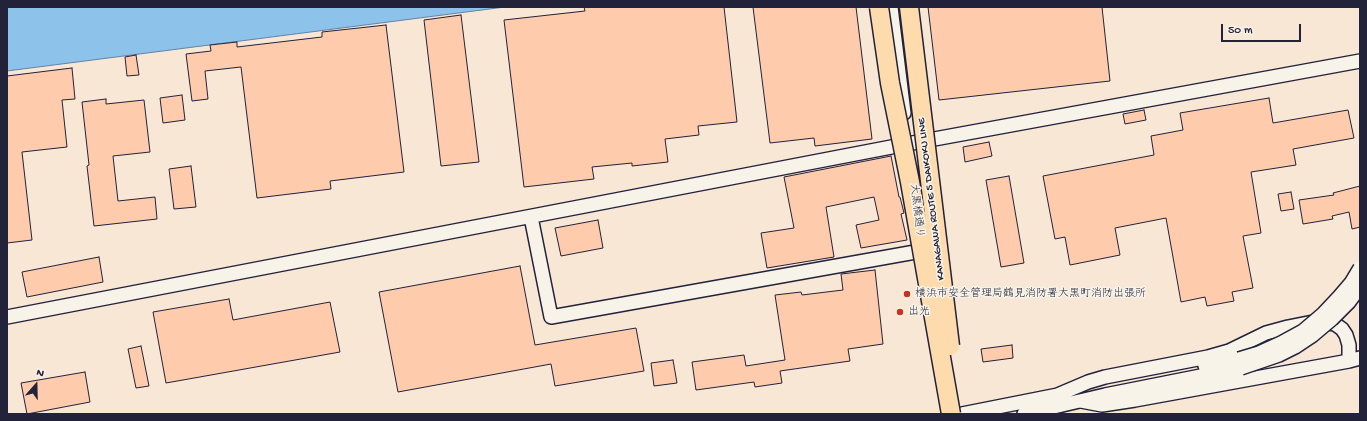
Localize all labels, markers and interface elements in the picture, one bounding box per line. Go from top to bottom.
scale bar [1223,16,1303,42]
text: 50 m [1228,24,1253,38]
street label: KANAGAWA ROUTE 5 DAIKOKU LINE [915,117,949,281]
street label: 大黒橋通り [906,183,926,239]
place label: 横浜市安全管理局鶴見消防署大黒町消防出張所 [915,287,1146,301]
marker: 横浜市安全管理局鶴見消防署大黒町消防出張所 [902,289,912,299]
place label: 出光 [908,305,930,319]
marker: 出光 [895,307,905,317]
north arrow [16,365,56,405]
text: N [35,367,46,381]

